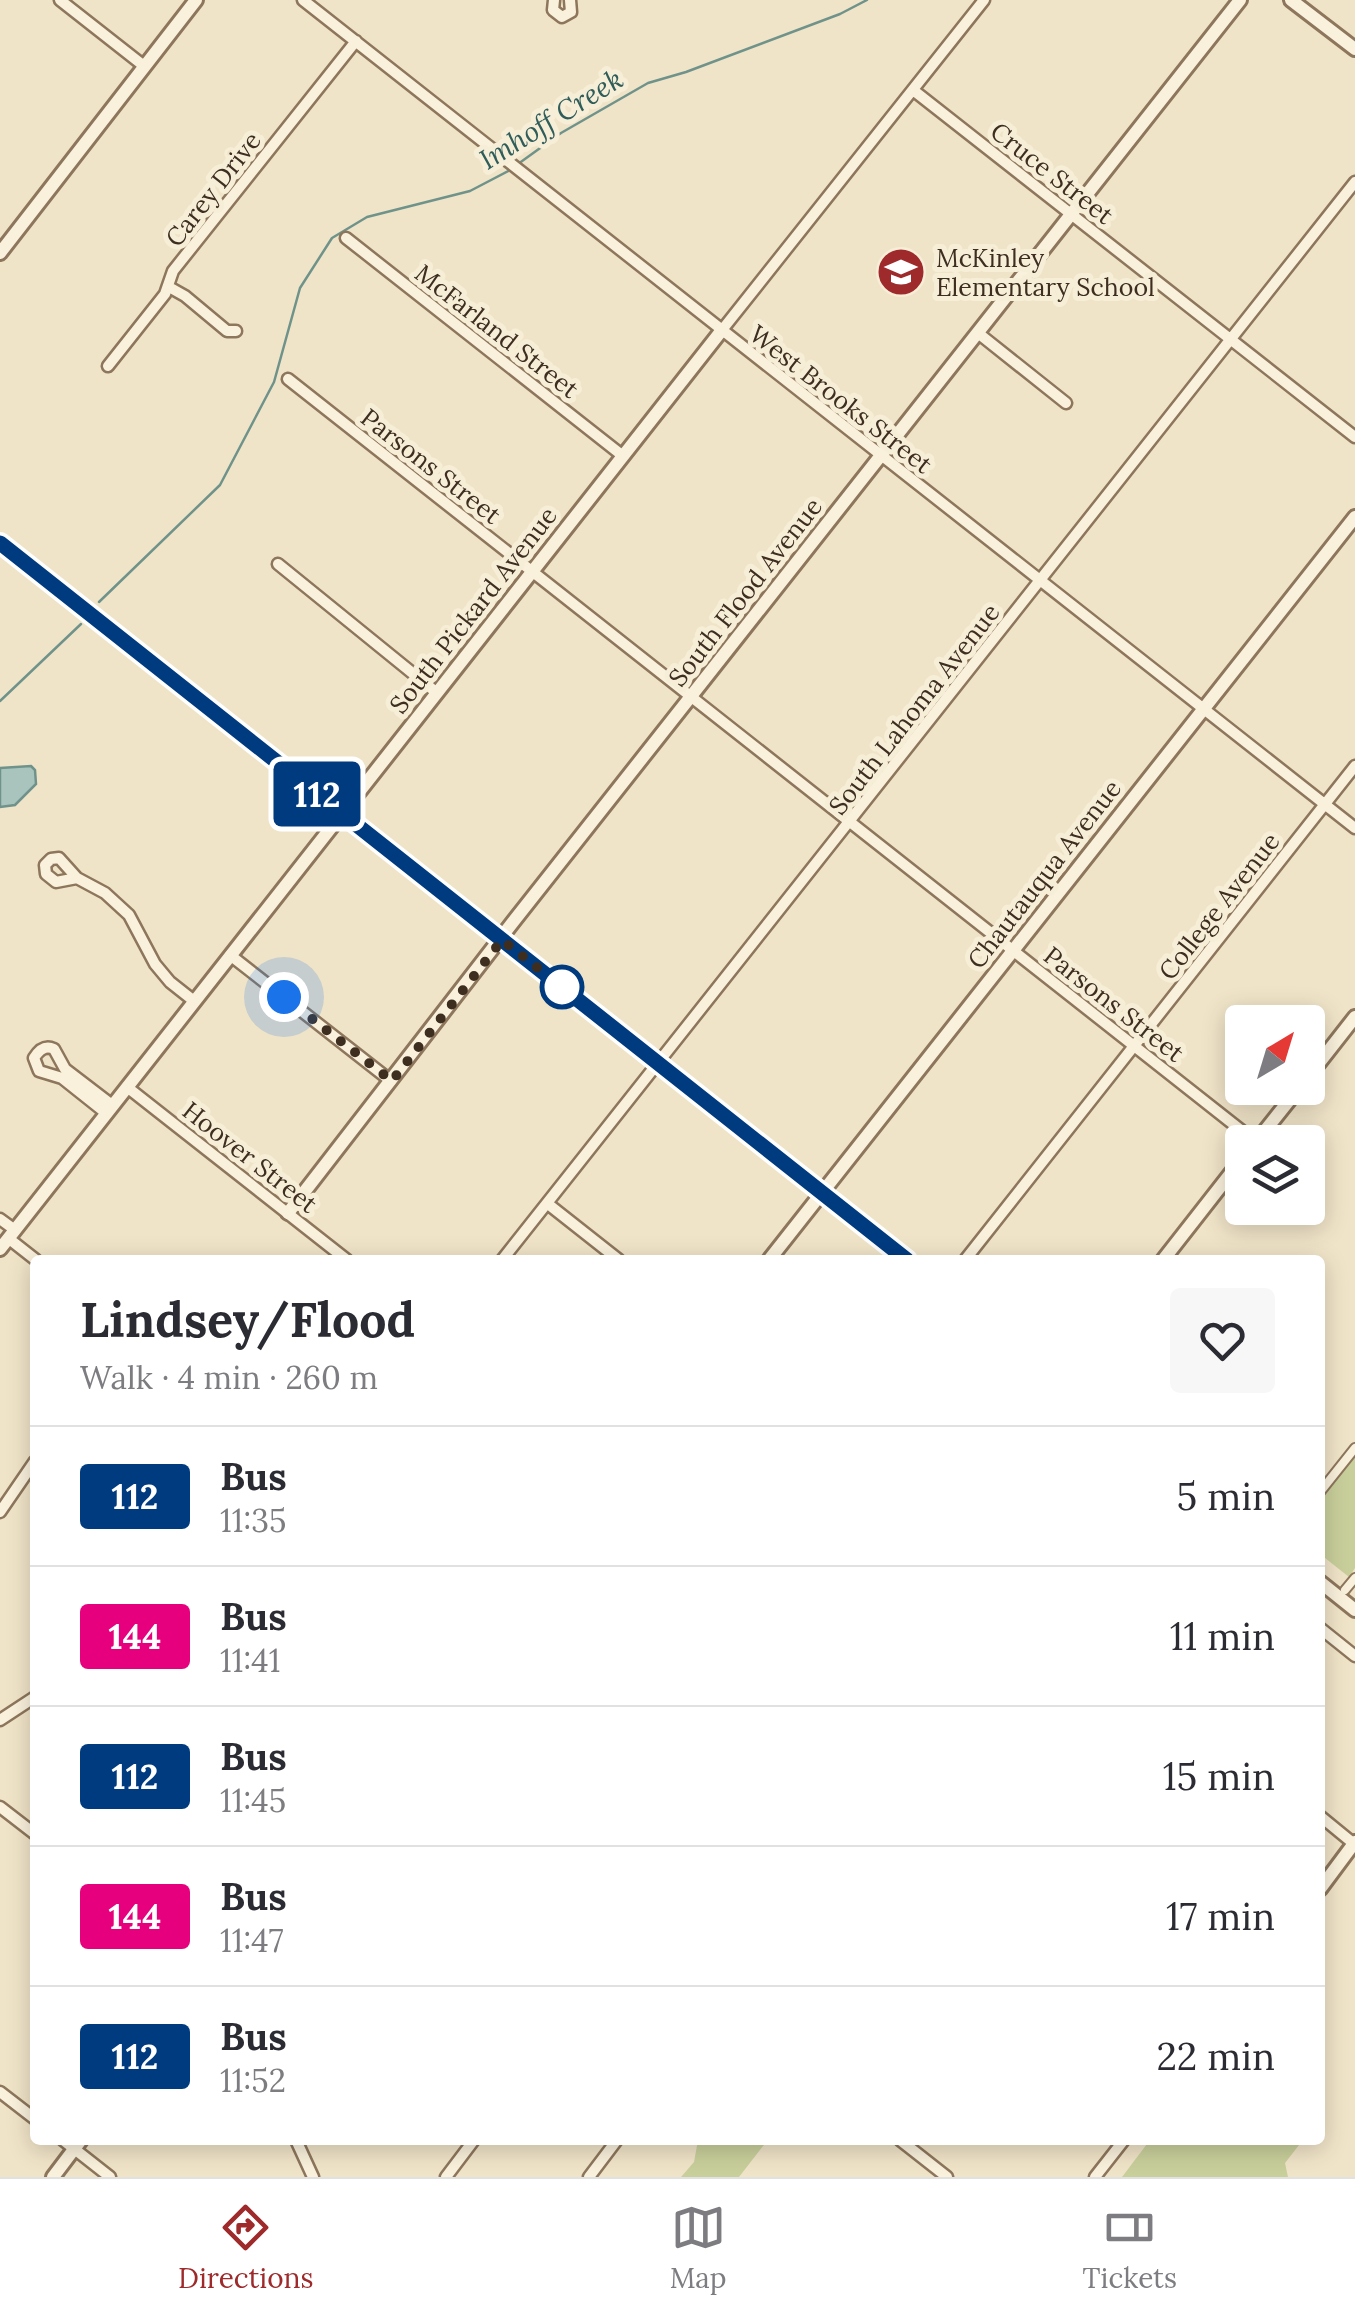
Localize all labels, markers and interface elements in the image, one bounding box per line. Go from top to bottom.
water label: Imhoff Creek [472,61,630,177]
street label: Cruce Street [984,115,1120,231]
street label: Carey Drive [158,125,268,253]
place label: McKinley Elementary School [936,242,1155,303]
school or university icon: McKinley Elementary School [875,246,927,298]
street label: McFarland Street [409,257,586,405]
street label: West Brooks Street [743,318,939,480]
street label: Parsons Street [355,401,508,531]
street label: South Flood Avenue [661,491,829,693]
street label: South Pickard Avenue [382,500,564,720]
street label: South Lahoma Avenue [822,597,1006,821]
line badge: 112 [260,762,374,826]
text: 112 [293,772,341,817]
street label: Chautauqua Avenue [960,773,1128,975]
street label: College Avenue [1152,826,1286,986]
street label: Parsons Street [1038,939,1191,1069]
unlabelled marker [541,966,583,1008]
your location [259,972,309,1022]
north arrow [1225,1005,1325,1105]
map controls [1225,1005,1325,1225]
street label: Hoover Street [176,1094,324,1220]
button: layers [1225,1125,1325,1225]
button: heart [1170,1288,1275,1393]
text: Lindsey/Flood [80,1289,415,1350]
text: Walk · 4 min · 260 m [80,1357,378,1398]
text: Bus [220,1452,287,1500]
text: 5 min [1177,1472,1275,1520]
text: 112 [111,1474,159,1519]
text: 11:35 [220,1500,287,1541]
text: Bus [220,1592,287,1640]
text: 11 min [1170,1612,1275,1660]
text: 144 [109,1614,161,1659]
text: 11:41 [220,1640,280,1681]
text: Bus [220,1732,287,1780]
text: 15 min [1163,1752,1275,1800]
text: 112 [111,1754,159,1799]
text: 11:45 [220,1780,286,1821]
text: Bus [220,1872,287,1920]
text: 17 min [1166,1892,1275,1940]
text: 144 [109,1894,161,1939]
text: 11:47 [220,1920,283,1961]
text: Bus [220,2012,287,2060]
text: 22 min [1156,2032,1275,2080]
text: 112 [111,2034,159,2079]
text: 11:52 [220,2060,286,2101]
tab: Directions [178,2200,314,2296]
tab: Map [670,2200,727,2296]
tab: Tickets [1083,2200,1177,2296]

